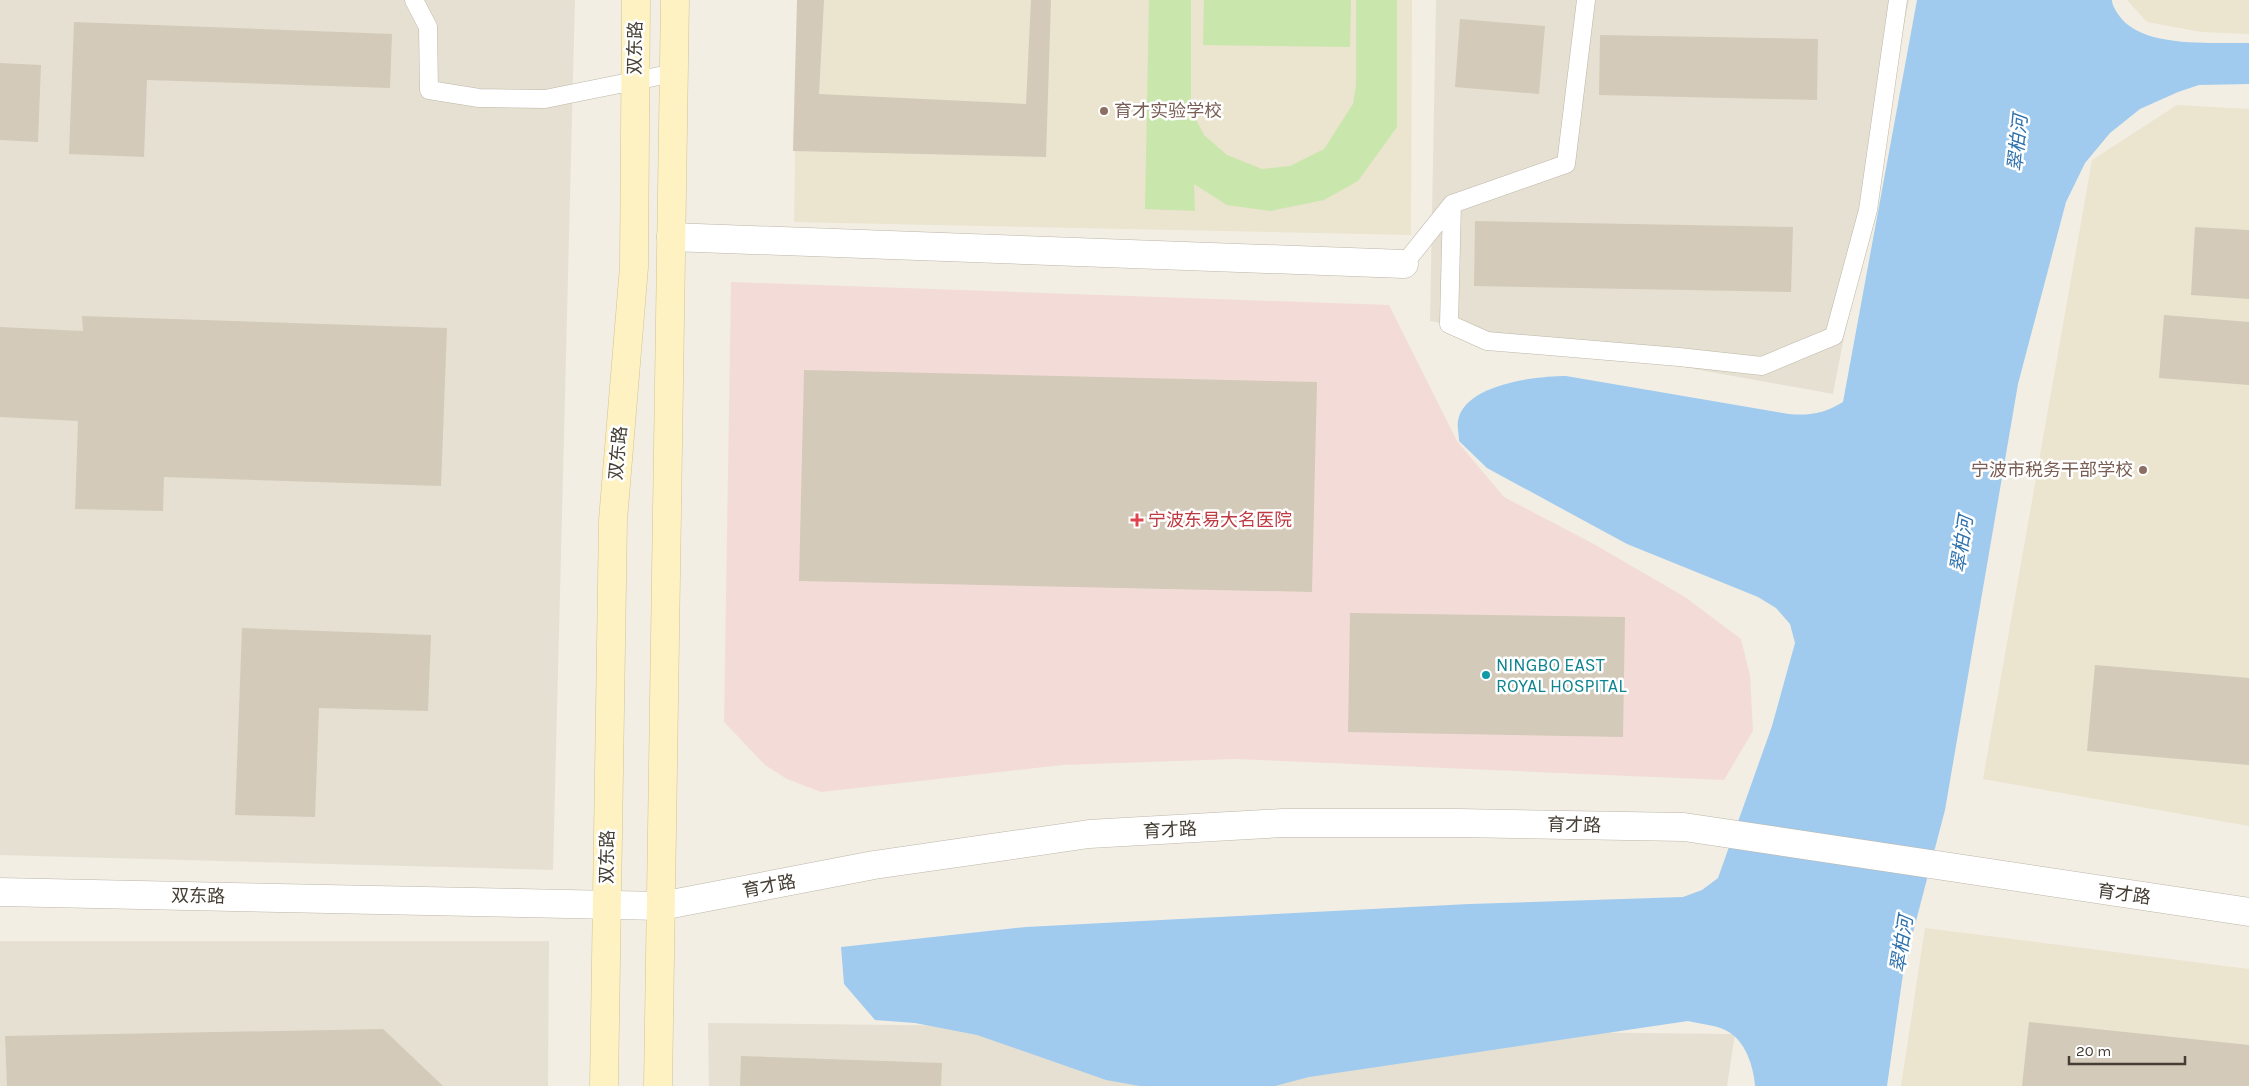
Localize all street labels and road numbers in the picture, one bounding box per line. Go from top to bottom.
street label: 双东路 [624,21,646,75]
street label: 双东路 [605,425,631,481]
street label: 育才路 [1547,814,1601,836]
street label: 育才路 [1142,818,1198,842]
street label: 双东路 [596,830,618,884]
street label: 育才路 [740,870,798,902]
street label: 育才路 [2096,879,2152,909]
street label: 双东路 [171,885,225,907]

